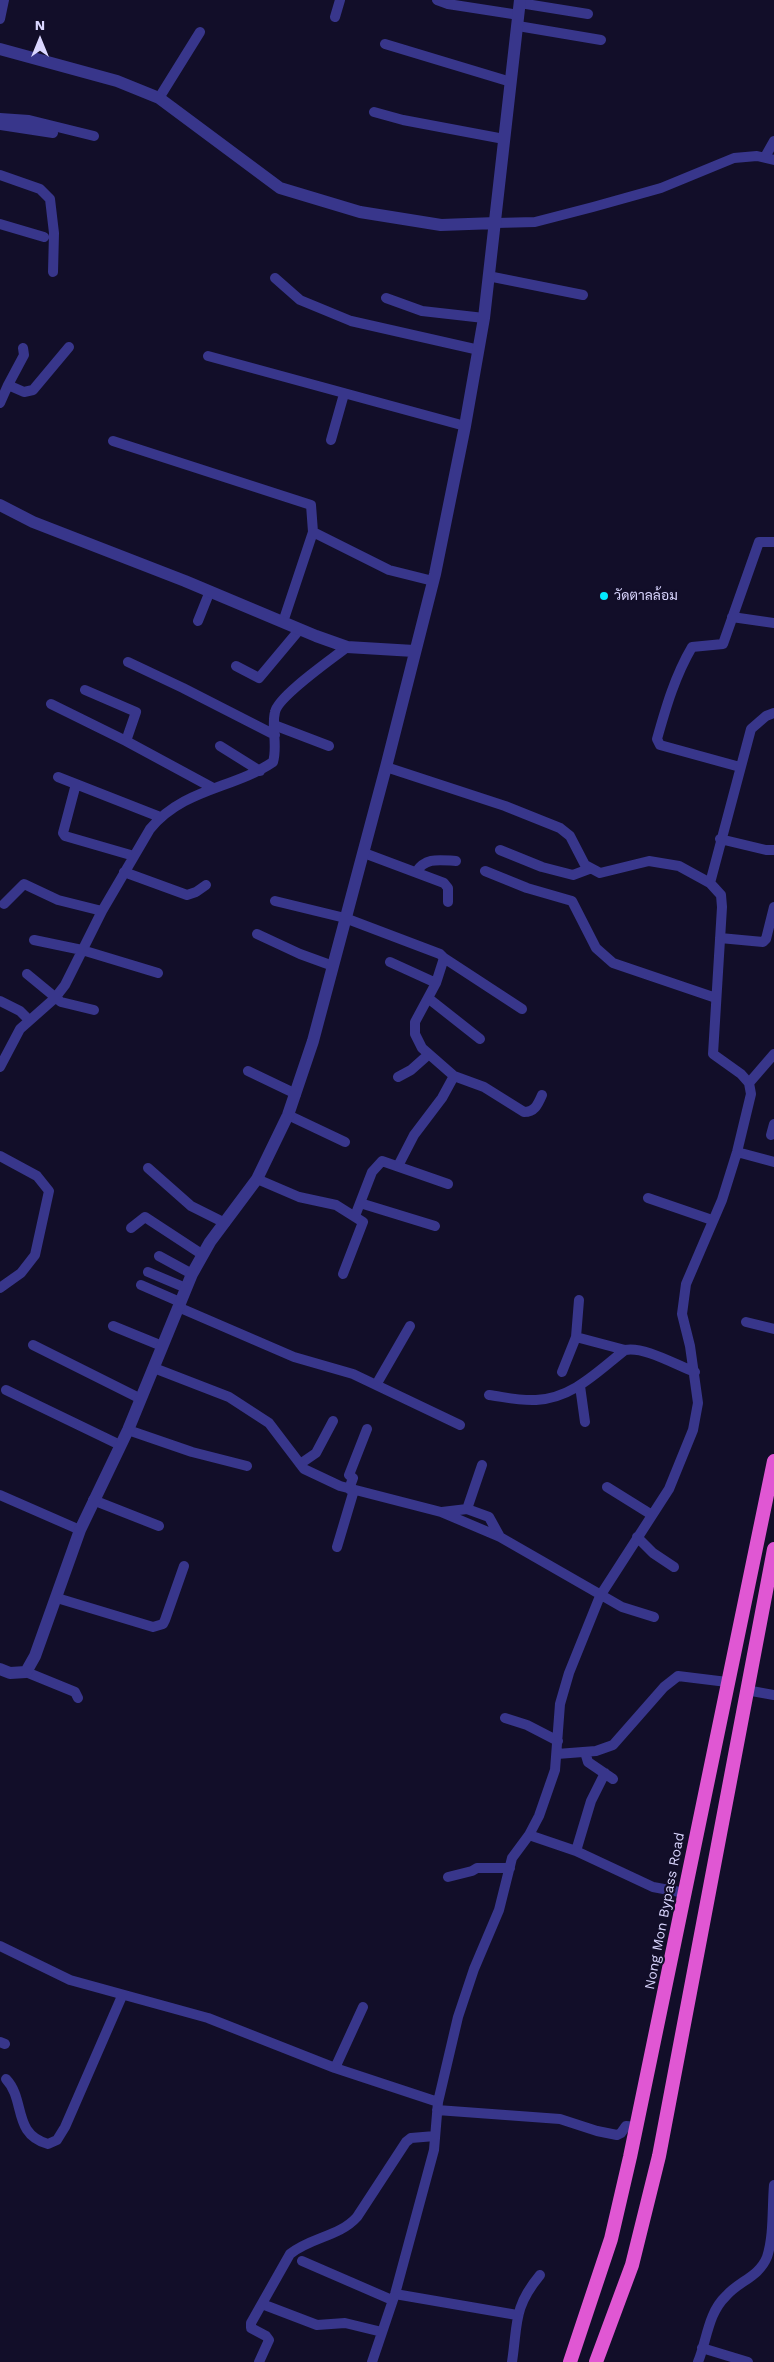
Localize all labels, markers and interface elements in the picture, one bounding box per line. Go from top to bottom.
north arrow [15,15,65,65]
text: N [35,17,45,33]
place label: วัดตาลล้อม [614,588,678,604]
marker: วัดตาลล้อม [598,590,610,602]
street label: Nong Mon Bypass Road [641,1831,689,1991]

